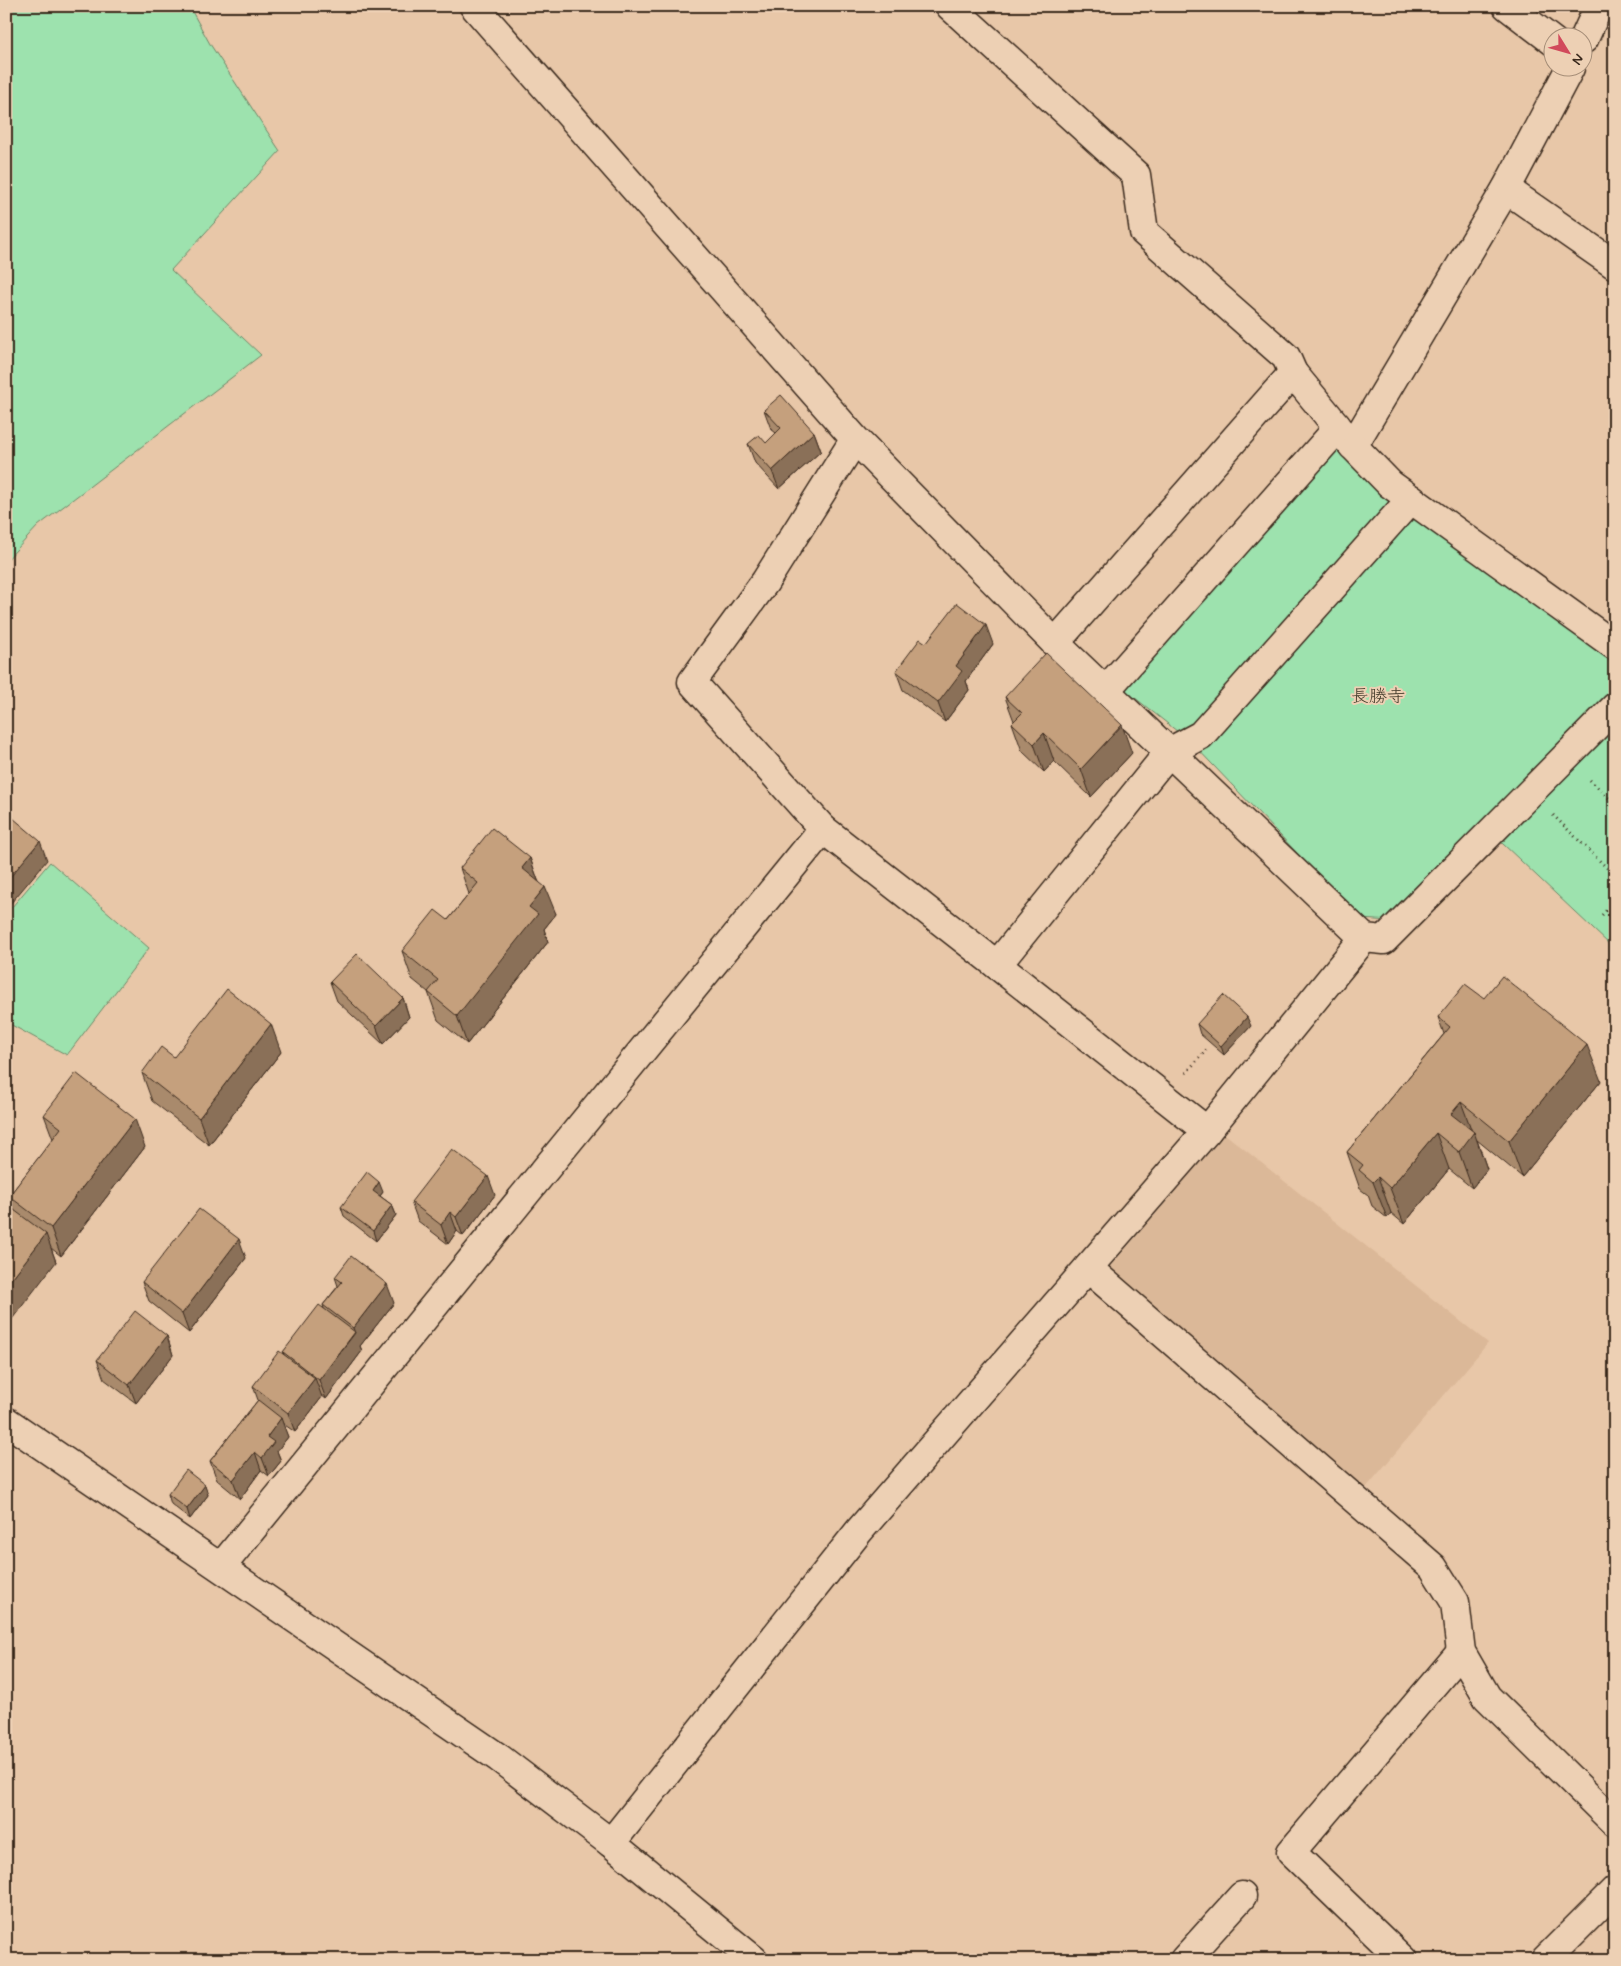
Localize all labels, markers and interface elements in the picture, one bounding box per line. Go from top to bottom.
north arrow [1544,28,1594,78]
text: N [1568,50,1588,68]
park label: 長勝寺 [1351,685,1405,709]

